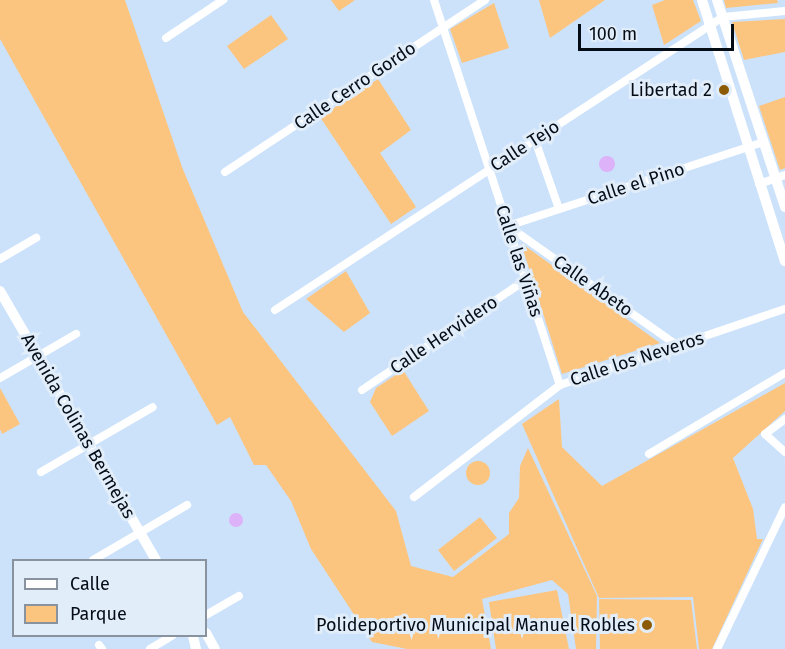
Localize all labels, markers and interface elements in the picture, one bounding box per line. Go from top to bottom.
scale bar [581,12,737,50]
text: 100 m [589,23,637,45]
street label: Calle Cerro Gordo [290,37,420,135]
place label: Libertad 2 [630,79,712,101]
marker: Libertad 2 [717,83,731,97]
street label: Calle Tejo [486,116,564,176]
street label: Calle el Pino [585,158,687,210]
street label: Calle las Viñas [491,202,547,320]
street label: Calle Abeto [549,251,637,321]
street label: Calle Hervidero [386,291,502,379]
street label: Calle los Neveros [567,327,707,391]
street label: Avenida Colinas Bermejas [16,330,140,522]
legend [12,559,207,637]
text: Calle [70,573,110,595]
text: Parque [70,603,127,625]
place label: Polideportivo Municipal Manuel Robles [316,614,635,636]
marker: Polideportivo Municipal Manuel Robles [640,618,654,632]

